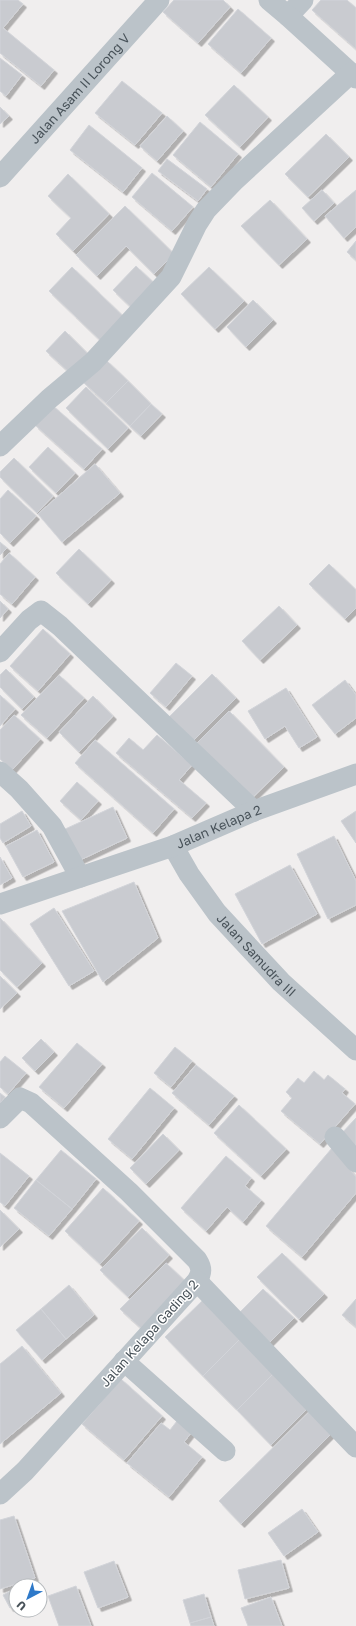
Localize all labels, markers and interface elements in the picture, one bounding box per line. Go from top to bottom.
street label: Jalan Asam II Lorong V [26,30,133,147]
street label: Jalan Kelapa 2 [173,801,263,852]
street label: Jalan Samudra III [214,910,300,1000]
street label: Jalan Kelapa Gading 2 [97,1276,201,1390]
north arrow [8,1578,48,1618]
text: U [14,1598,28,1613]

